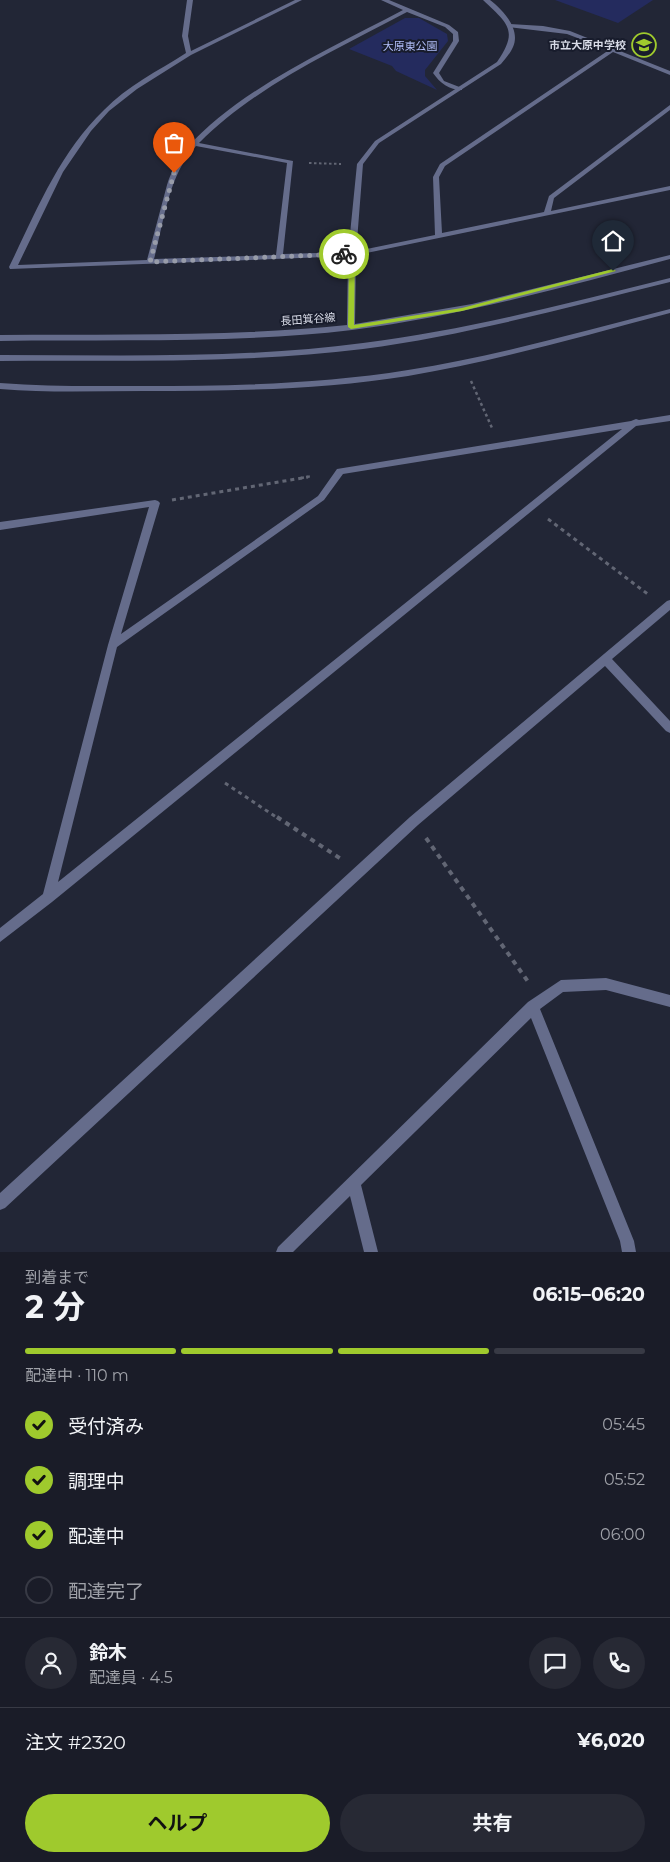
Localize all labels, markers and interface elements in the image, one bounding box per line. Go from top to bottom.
school or university icon: 市立大原中学校 [631,32,657,58]
place label: 市立大原中学校 [549,38,626,52]
park label: 大原東公園 [383,39,438,53]
pin [153,122,195,173]
icon: bag [160,129,188,157]
pin [592,220,634,271]
icon: home [599,227,627,255]
courier [319,229,369,279]
icon: bike [330,240,358,268]
street label: 長田箕谷線 [280,310,336,328]
text: 到着まで [25,1268,89,1287]
text: 06:15–06:20 [533,1283,645,1306]
text: 2 分 [25,1287,85,1326]
text: 配達中 · 110 m [25,1366,129,1385]
icon: check [25,1411,53,1439]
text: 受付済み [68,1415,144,1438]
text: 05:45 [602,1415,645,1434]
icon: check [25,1466,53,1494]
text: 調理中 [68,1470,125,1493]
text: 05:52 [604,1470,645,1489]
icon: check [25,1521,53,1549]
text: 配達中 [68,1525,125,1548]
text: 06:00 [600,1525,645,1544]
text: 配達完了 [68,1580,144,1603]
button: person [25,1637,77,1689]
button: chat [529,1637,581,1689]
button: phone [593,1637,645,1689]
text: 鈴木 [89,1641,127,1664]
text: 配達員 · 4.5 [89,1668,173,1687]
text: ¥6,020 [577,1729,645,1752]
text: 注文 #2320 [25,1731,126,1754]
button: ヘルプ [25,1794,330,1852]
button: 共有 [340,1794,645,1852]

